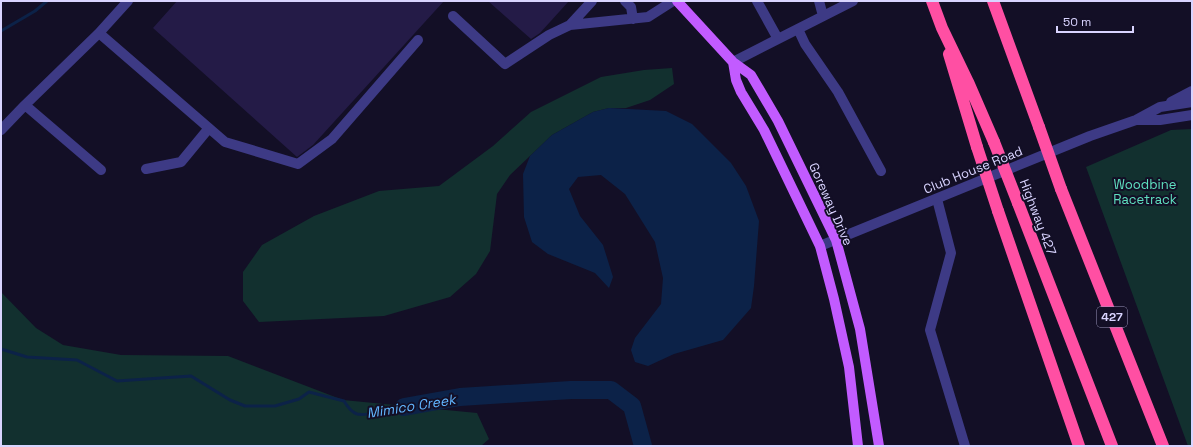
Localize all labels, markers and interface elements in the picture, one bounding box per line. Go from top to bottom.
scale bar [1057,8,1133,34]
text: 50 m [1063,14,1091,30]
street label: Club House Road [921,142,1025,198]
street label: Goreway Drive [805,160,857,248]
park label: Woodbine Racetrack [1113,176,1177,208]
street label: Highway 427 [1016,177,1060,257]
road number: 427 [1097,307,1127,327]
water label: Mimico Creek [365,390,458,422]

